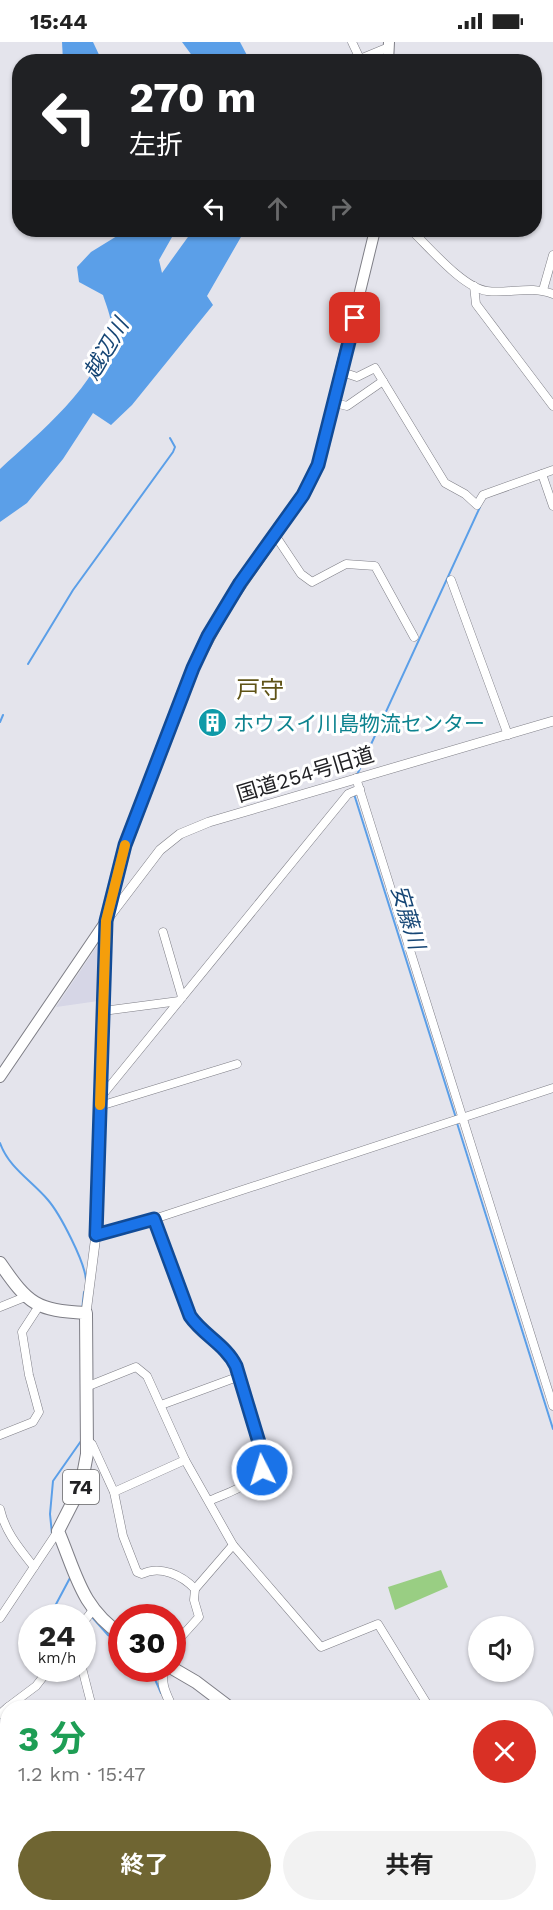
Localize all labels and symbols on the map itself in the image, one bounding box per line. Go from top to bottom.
pin [329,292,380,343]
water label: 越辺川 [79,312,134,384]
district label: 戸守 [236,676,284,704]
building icon: ホウスイ川島物流センター [196,707,228,739]
place label: ホウスイ川島物流センター [233,711,485,736]
street label: 国道254号旧道 [233,741,377,807]
water label: 安藤川 [386,882,430,954]
position arrow [230,1438,294,1502]
road number: 74 [63,1470,99,1504]
speed limit sign: 30 [108,1604,186,1682]

